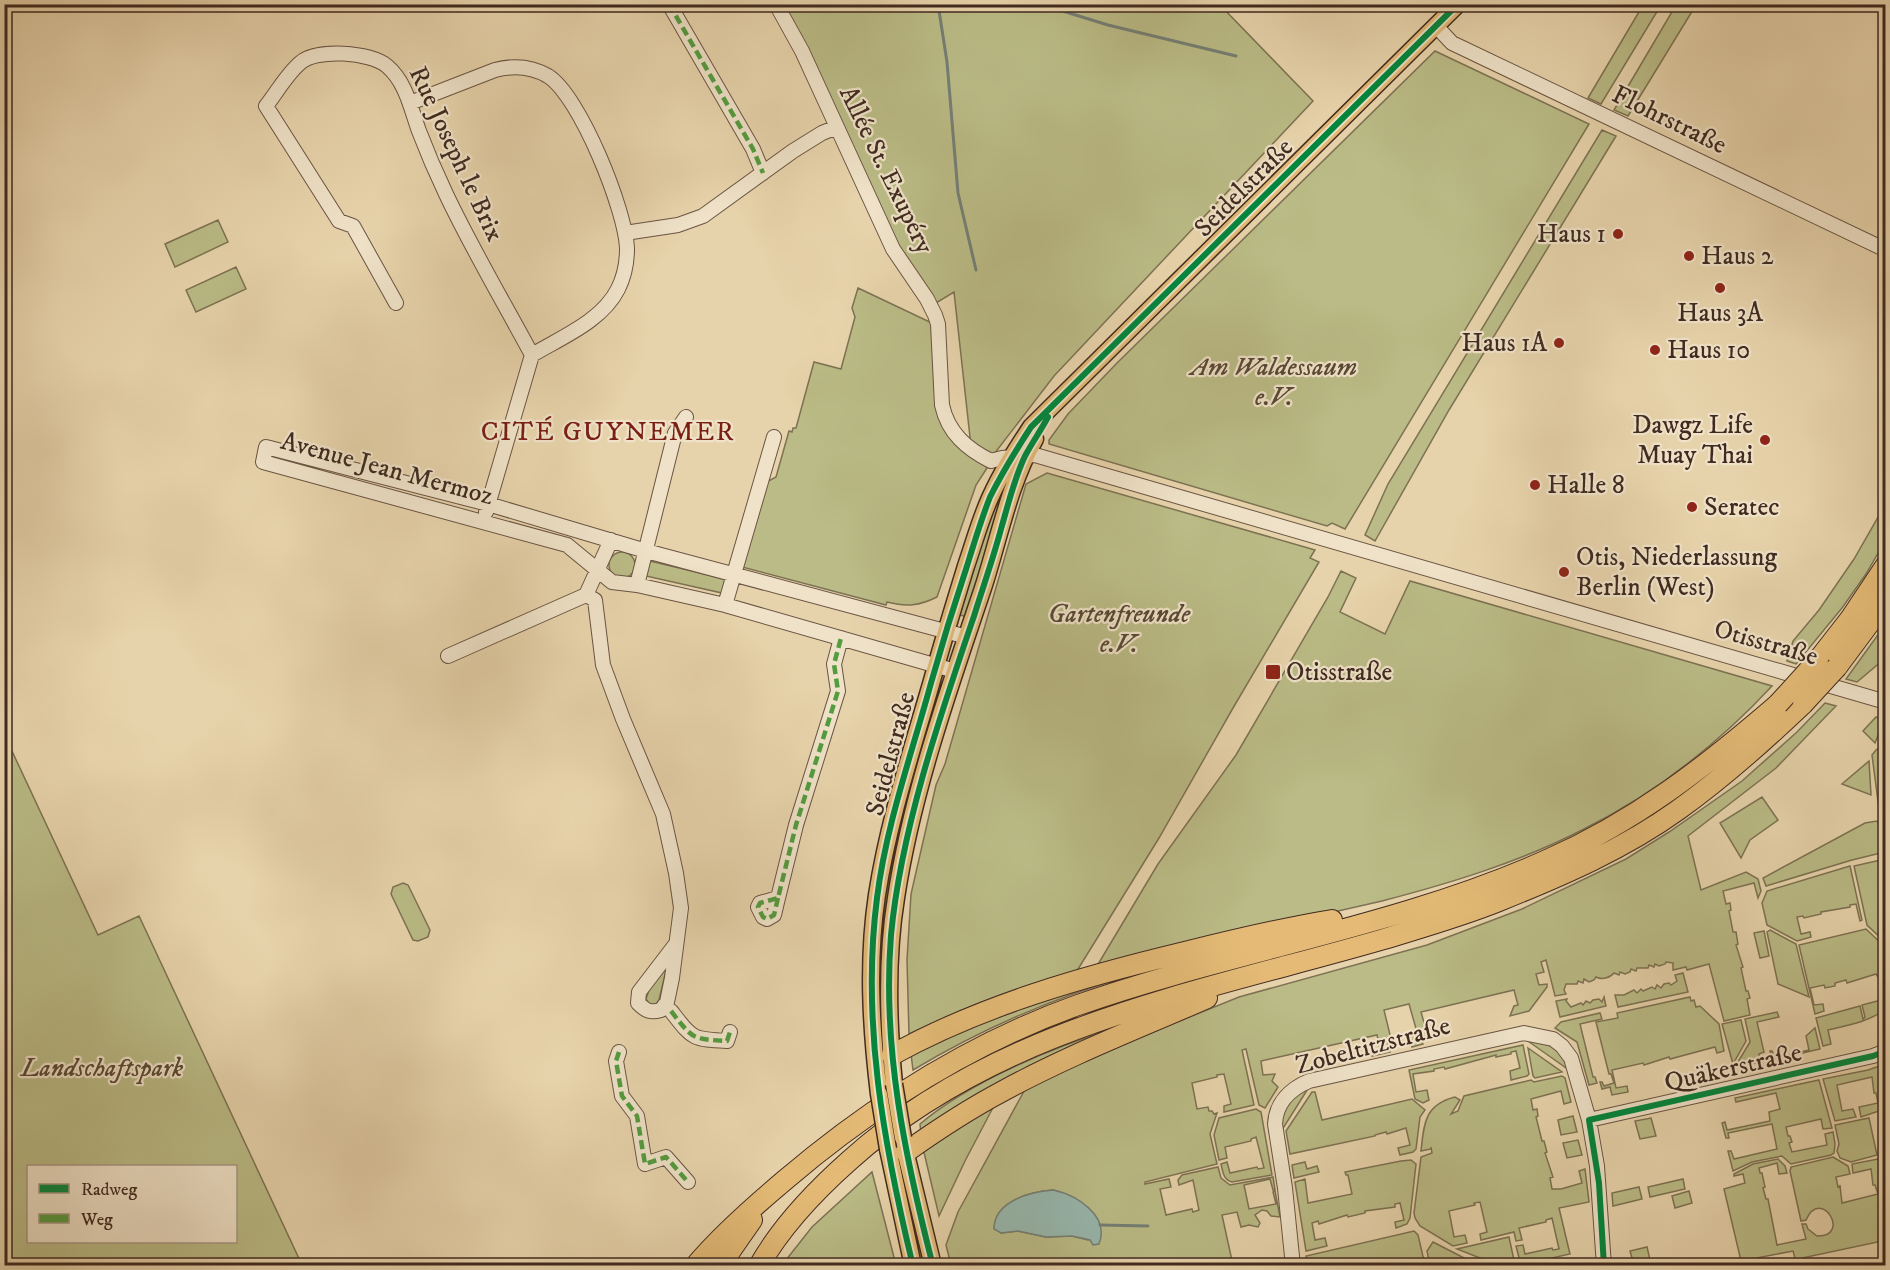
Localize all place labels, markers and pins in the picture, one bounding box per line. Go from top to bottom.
place label: Haus 1 [1537,218,1606,251]
marker: Haus 1 [1611,227,1625,241]
place label: Haus 2 [1701,240,1774,273]
marker: Haus 2 [1682,249,1696,263]
marker: Haus 3A [1713,281,1727,295]
place label: Haus 3A [1677,297,1763,330]
place label: Haus 1A [1461,327,1547,360]
place label: Haus 10 [1667,334,1750,367]
marker: Haus 1A [1552,336,1566,350]
marker: Haus 10 [1648,343,1662,357]
place label: Dawgz Life Muay Thai [1632,409,1753,472]
marker: Dawgz Life Muay Thai [1758,433,1772,447]
place label: Halle 8 [1547,469,1625,502]
marker: Halle 8 [1528,478,1542,492]
place label: Seratec [1704,491,1779,524]
marker: Seratec [1685,500,1699,514]
place label: Otis, Niederlassung Berlin (West) [1576,541,1777,604]
marker: Otis, Niederlassung Berlin (West) [1557,565,1571,579]
place label: Otisstraße [1286,656,1392,689]
marker: Otisstraße [1264,663,1282,681]

